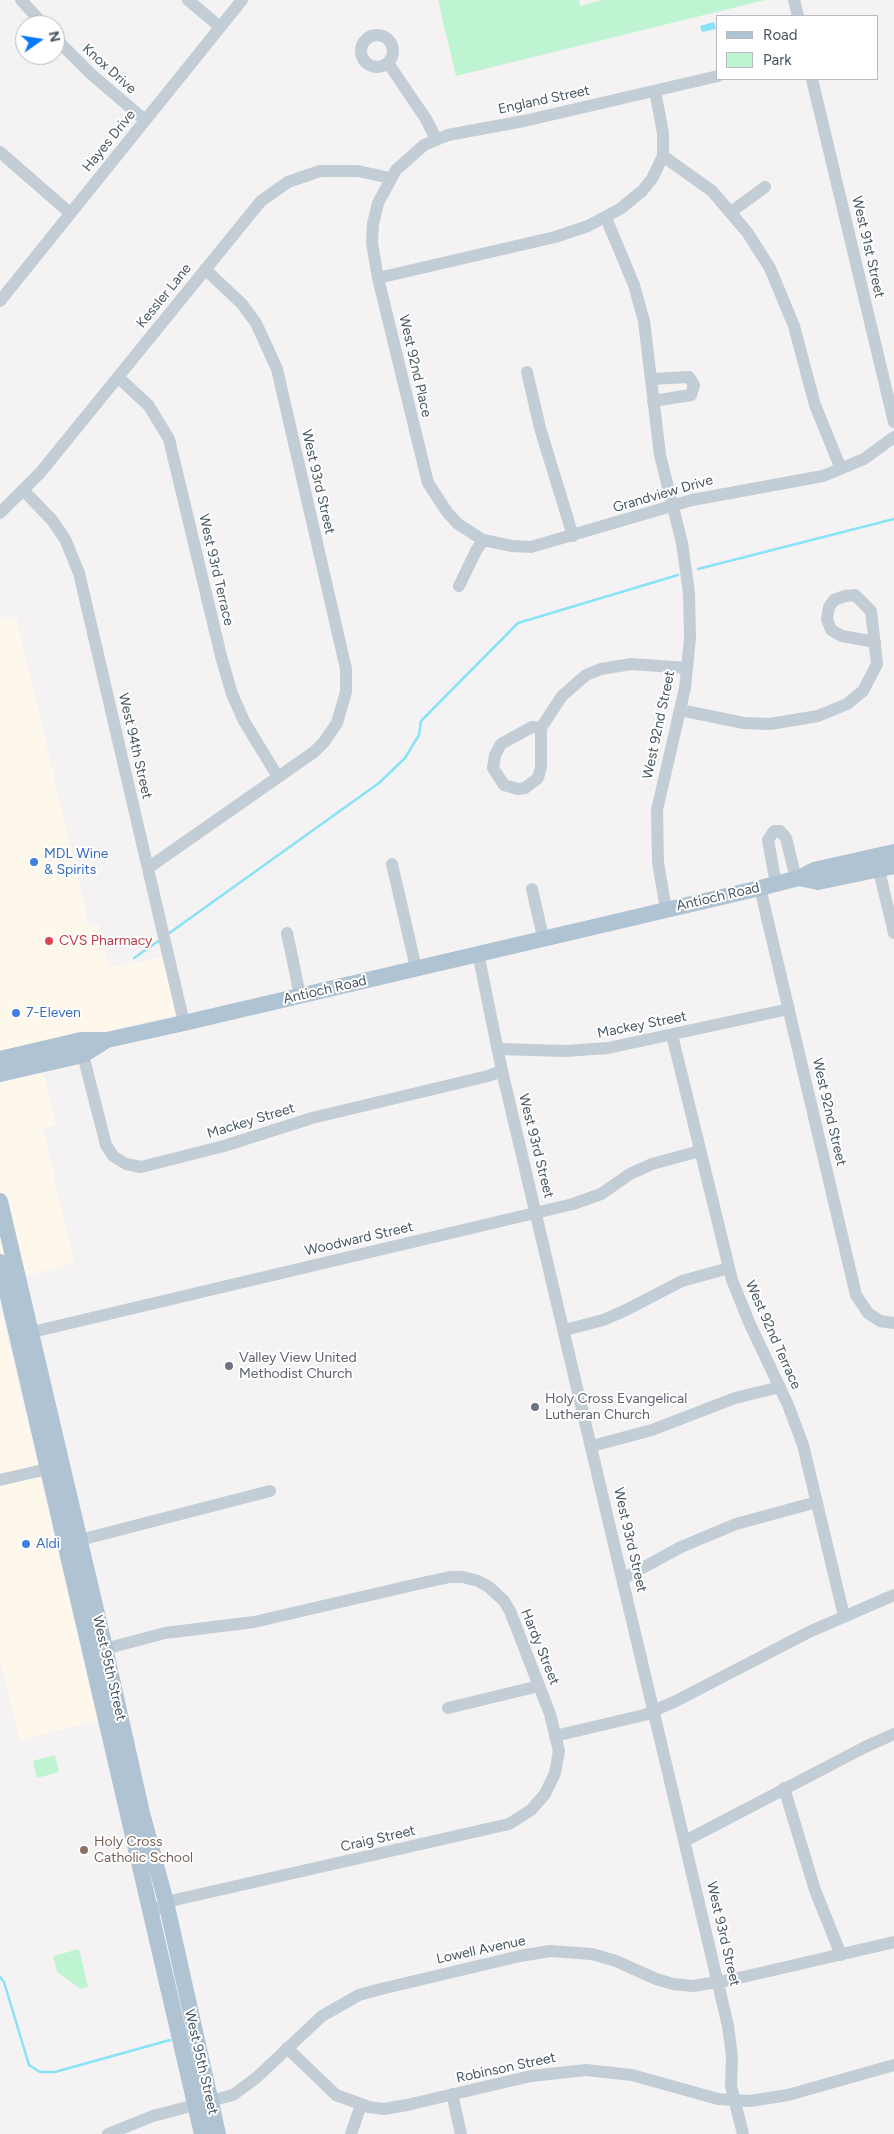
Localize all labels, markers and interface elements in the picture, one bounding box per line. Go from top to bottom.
north arrow [15,15,65,65]
legend [716,15,879,80]
text: Road [763,26,798,44]
text: N [45,30,64,44]
street label: Knox Drive [79,40,139,98]
text: Park [763,51,792,69]
street label: England Street [497,82,591,118]
street label: Hayes Drive [79,107,139,175]
street label: West 91st Street [848,194,888,300]
street label: Kessler Lane [133,260,195,332]
street label: West 92nd Place [395,313,435,419]
street label: West 93rd Street [298,428,338,536]
street label: Grandview Drive [611,472,715,516]
street label: West 93rd Terrace [195,513,237,627]
street label: West 92nd Street [639,669,679,781]
street label: West 94th Street [115,691,155,801]
place label: MDL Wine & Spirits [44,846,108,879]
marker: MDL Wine & Spirits [28,856,40,868]
street label: Antioch Road [675,879,761,915]
place label: CVS Pharmacy [59,933,152,949]
marker: CVS Pharmacy [43,935,55,947]
street label: Antioch Road [282,972,368,1008]
place label: 7-Eleven [26,1005,81,1021]
marker: 7-Eleven [10,1007,22,1019]
street label: Mackey Street [596,1008,688,1042]
street label: West 92nd Street [808,1056,850,1168]
street label: West 93rd Street [515,1092,557,1200]
street label: Mackey Street [205,1100,297,1142]
street label: Woodward Street [303,1218,415,1260]
street label: West 92nd Terrace [741,1278,805,1392]
place label: Valley View United Methodist Church [239,1350,357,1382]
marker: Valley View United Methodist Church [223,1360,235,1372]
place label: Holy Cross Evangelical Lutheran Church [545,1391,687,1424]
marker: Holy Cross Evangelical Lutheran Church [529,1401,541,1413]
street label: West 93rd Street [610,1486,650,1594]
place label: Aldi [36,1536,60,1552]
marker: Aldi [20,1538,32,1550]
street label: Hardy Street [517,1606,563,1688]
street label: West 95th Street [89,1614,129,1722]
street label: Craig Street [339,1822,417,1856]
place label: Holy Cross Catholic School [94,1834,193,1866]
marker: Holy Cross Catholic School [78,1844,90,1856]
street label: West 93rd Street [703,1880,743,1988]
street label: Lowell Avenue [435,1932,527,1968]
street label: West 95th Street [181,2008,221,2116]
street label: Robinson Street [455,2049,557,2087]

